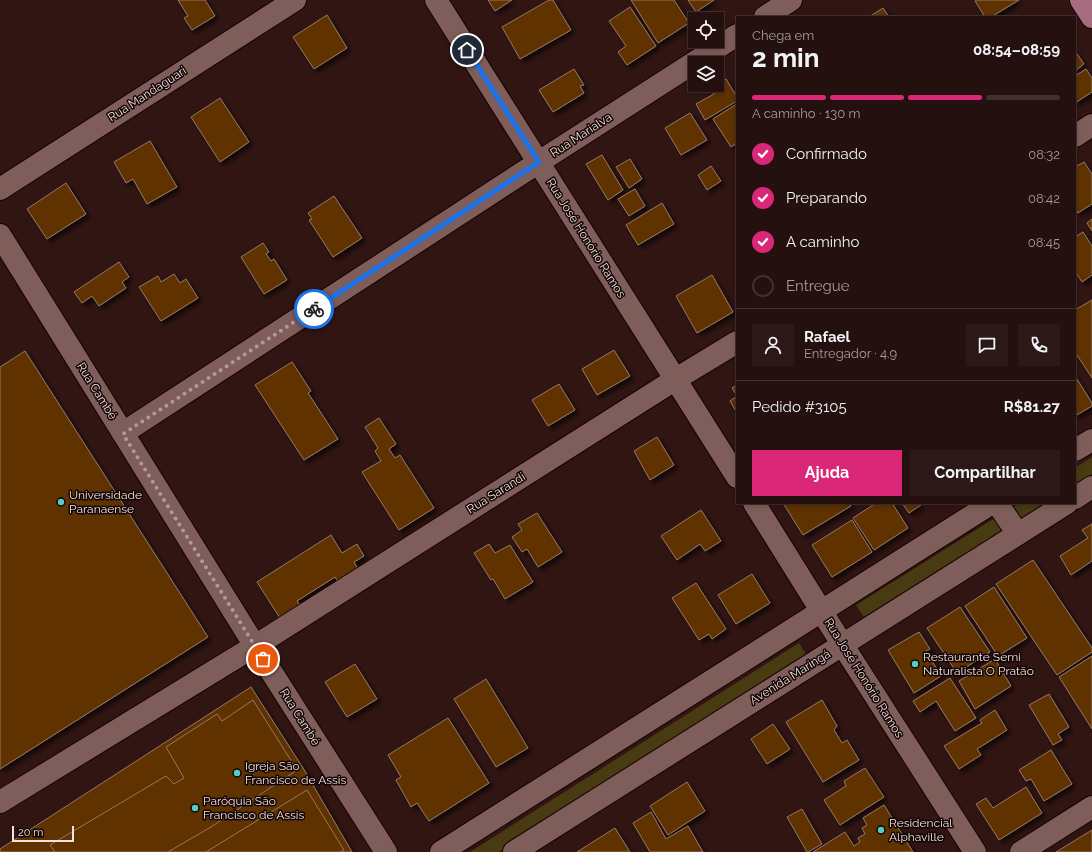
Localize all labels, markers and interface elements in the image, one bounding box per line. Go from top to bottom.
map controls [688,12,724,92]
button: locate [688,12,724,48]
text: Chega em [752,28,814,43]
pin [450,33,484,67]
icon: home [456,39,478,61]
text: 08:54–08:59 [973,41,1060,59]
text: 2 min [752,43,819,73]
button: layers [688,56,724,92]
street label: Rua Mandaguari [105,64,189,124]
text: A caminho · 130 m [752,106,860,121]
street label: Rua Marialva [548,110,614,160]
icon: check [752,143,774,165]
text: Confirmado [786,145,867,163]
text: 08:32 [1028,147,1060,162]
street label: Rua José Honório Ramos [543,176,629,300]
icon: check [752,187,774,209]
text: Preparando [786,189,867,207]
text: 08:42 [1028,191,1060,206]
icon: check [752,231,774,253]
text: A caminho [786,233,859,251]
text: 08:45 [1028,235,1060,250]
text: Entregue [786,277,850,295]
courier [294,289,334,329]
icon: bike [303,298,325,320]
button: person [752,324,794,366]
button: chat [966,324,1008,366]
button: phone [1018,324,1060,366]
text: Rafael [804,328,850,346]
text: Entregador · 4.9 [804,346,897,361]
street label: Rua Cambé [74,360,120,422]
text: Pedido #3105 [752,398,847,416]
text: R$81.27 [1004,398,1060,416]
button: Ajuda [752,450,902,496]
button: Compartilhar [910,450,1060,496]
street label: Rua Sarandi [464,470,528,516]
place label: Universidade Paranaense [69,488,142,516]
marker: Universidade Paranaense [56,497,66,507]
street label: Rua José Honório Ramos [821,616,907,740]
pin [246,642,280,676]
street label: Avenida Maringá [747,647,833,707]
icon: bag [252,648,274,670]
place label: Restaurante Semi Naturalista O Pratão [923,650,1034,678]
marker: Restaurante Semi Naturalista O Pratão [910,659,920,669]
street label: Rua Cambé [277,686,323,748]
place label: Igreja São Francisco de Assis [245,759,346,787]
marker: Igreja São Francisco de Assis [232,768,242,778]
place label: Paróquia São Francisco de Assis [203,794,304,822]
marker: Paróquia São Francisco de Assis [190,803,200,813]
place label: Residencial Alphaville [889,816,953,844]
scale bar [12,824,74,843]
marker: Residencial Alphaville [876,825,886,835]
text: 20 m [18,826,43,839]

